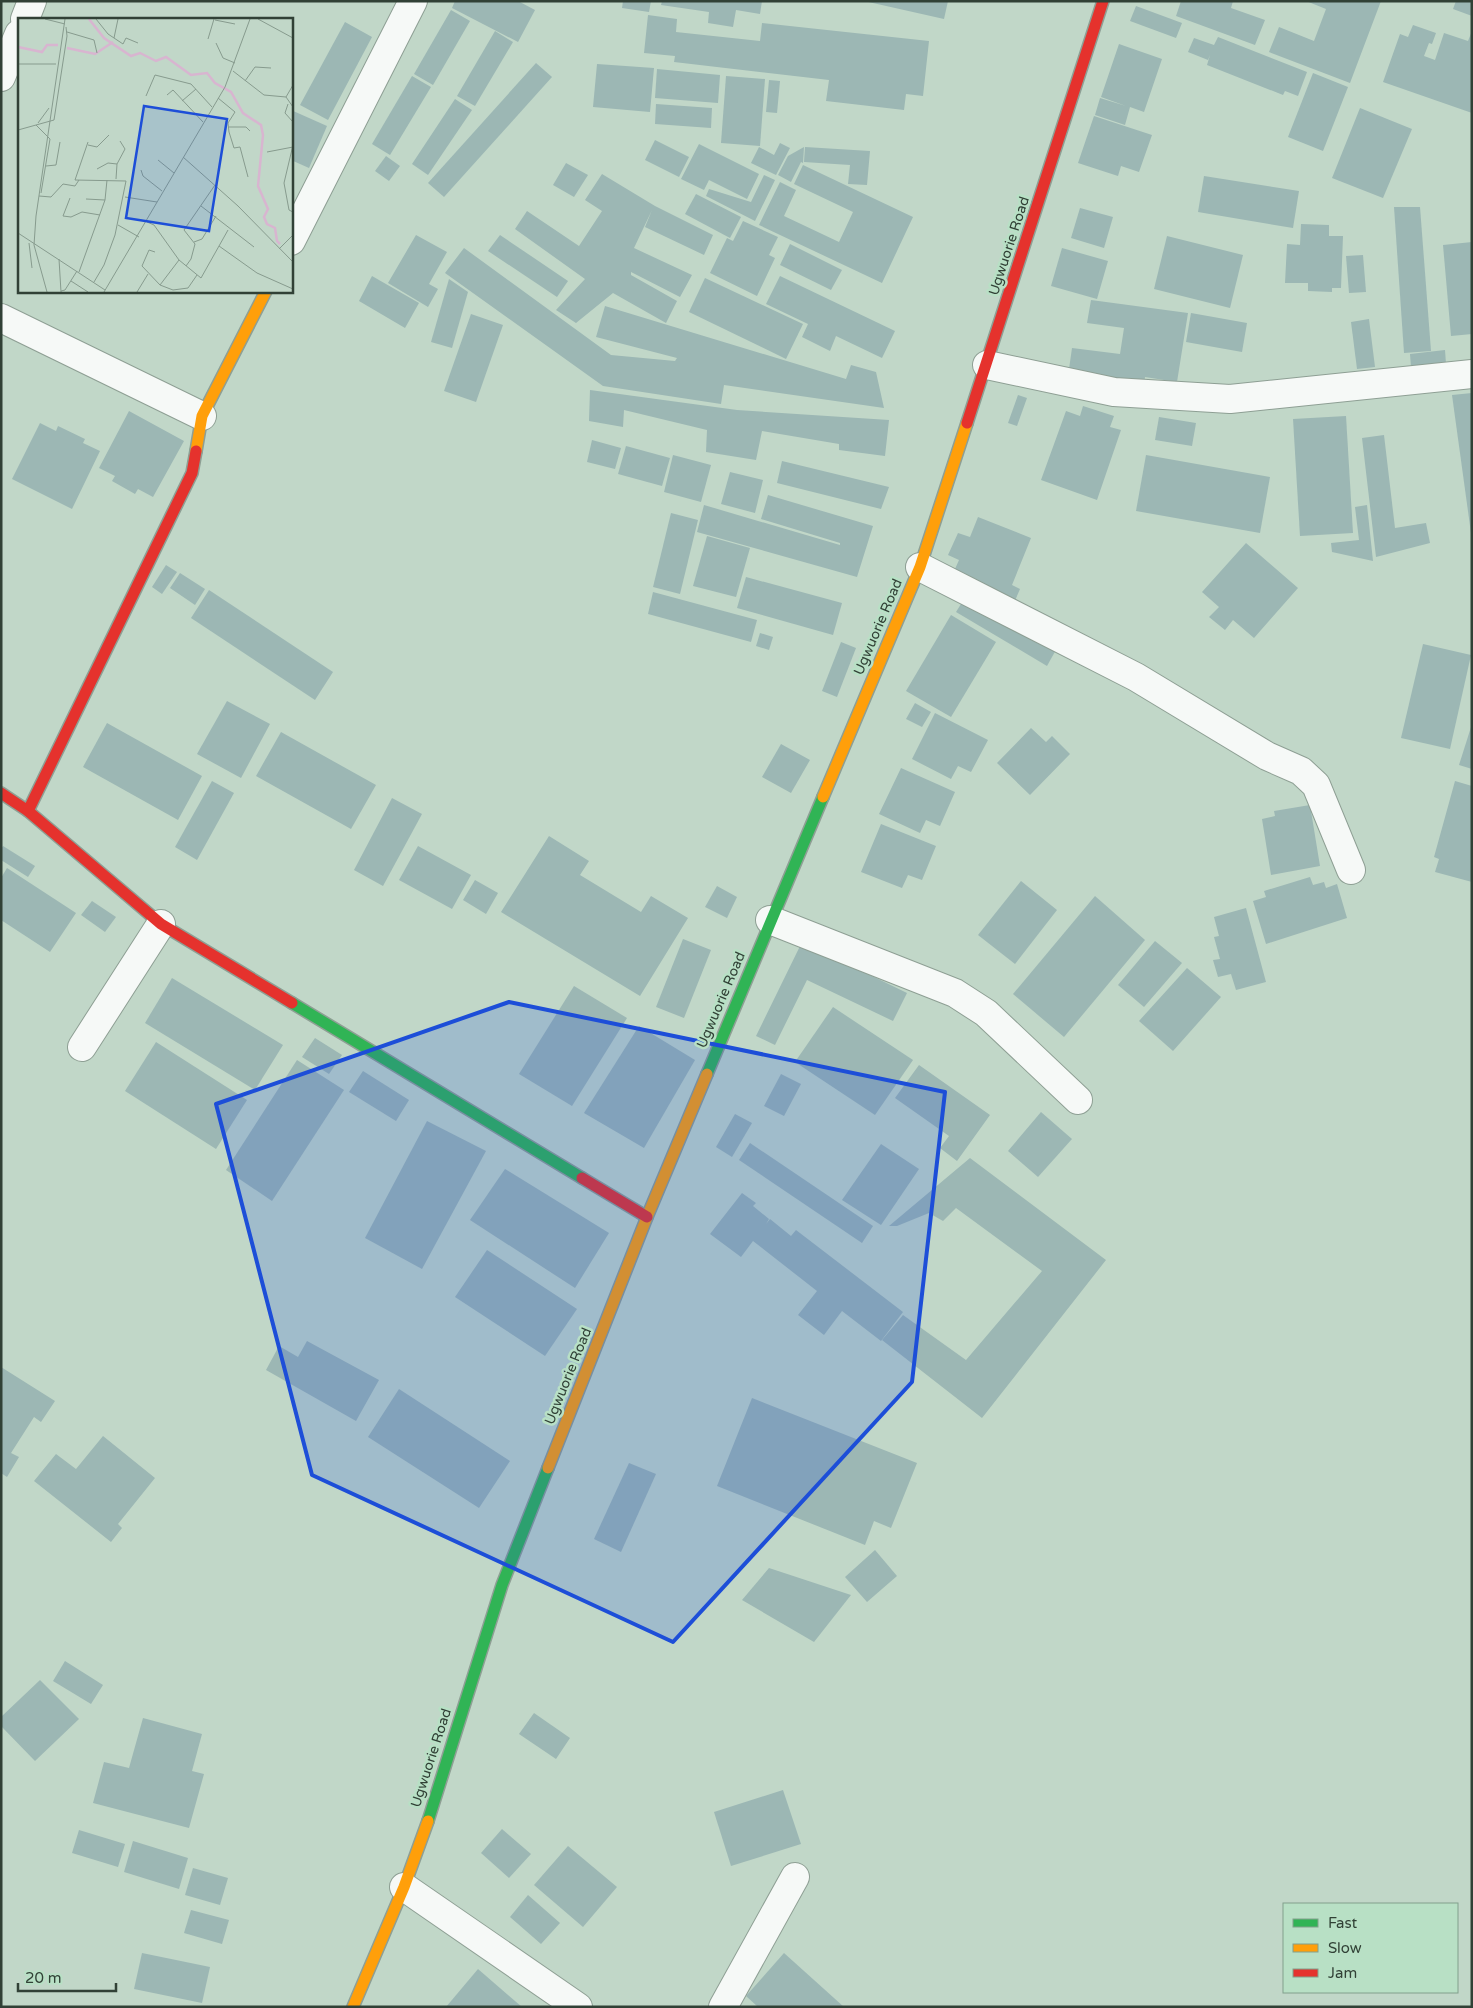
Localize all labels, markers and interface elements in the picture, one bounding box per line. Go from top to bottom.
inset map [18,18,292,292]
street label: Ugwuorie Road [985,194,1033,298]
street label: Ugwuorie Road [850,576,906,678]
street label: Ugwuorie Road [693,949,749,1051]
street label: Ugwuorie Road [541,1325,595,1427]
street label: Ugwuorie Road [407,1706,455,1810]
legend [1283,1903,1458,1993]
text: Fast [1328,1914,1358,1932]
text: Slow [1328,1939,1362,1957]
scale bar [18,1960,115,1992]
text: Jam [1328,1964,1357,1982]
text: 20 m [25,1969,62,1987]

